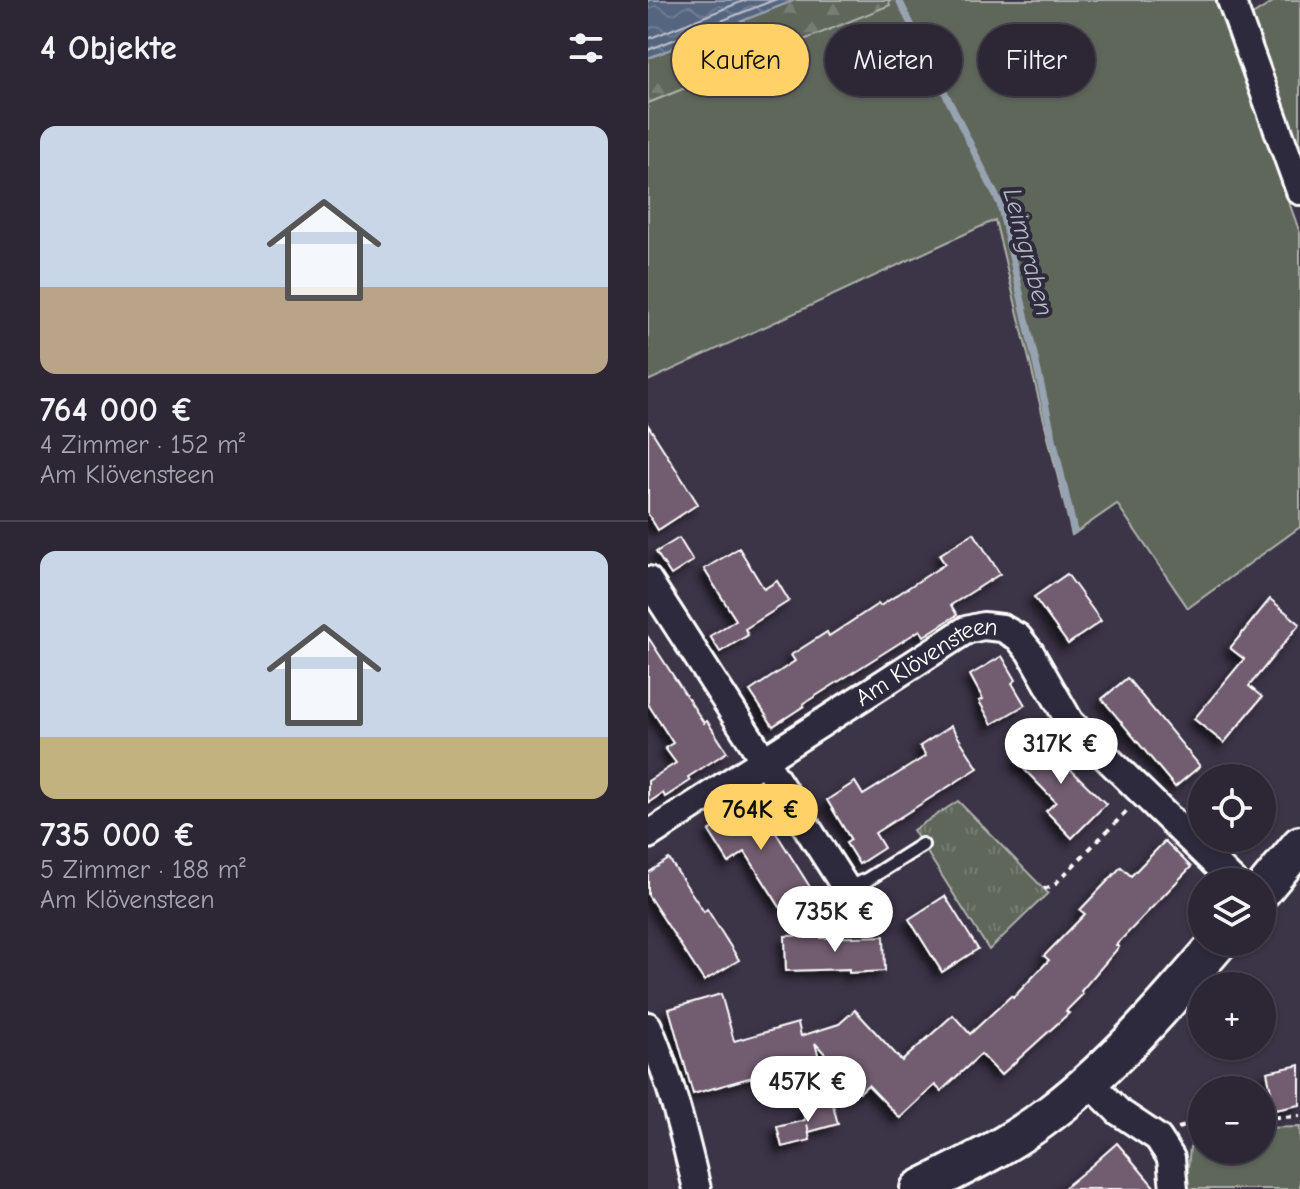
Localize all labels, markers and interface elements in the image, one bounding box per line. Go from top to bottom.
chip: Kaufen [672,24,809,96]
chip: Mieten [825,24,962,96]
chip: Filter [978,24,1095,96]
icon: filters [564,26,608,70]
text: 4 Objekte [40,28,177,68]
icon: home [252,178,396,322]
water label: Leimgraben [997,185,1059,319]
text: 764 000 € [40,390,194,430]
text: 4 Zimmer · 152 m² [40,430,245,460]
text: Am Klövensteen [40,460,215,490]
icon: home [252,603,396,747]
street label: Am Klövensteen [850,612,999,712]
pin: 317K € [996,718,1126,786]
text: 317K € [1023,729,1099,759]
map controls [1188,764,1276,1164]
button: locate [1188,764,1276,852]
pin: 764K € [696,784,826,852]
text: 764K € [722,795,800,825]
text: 735 000 € [40,815,196,855]
text: 5 Zimmer · 188 m² [40,855,246,885]
button: layers [1188,868,1276,956]
text: Am Klövensteen [40,885,215,915]
pin: 735K € [770,886,900,954]
text: 735K € [795,897,875,927]
button: + [1188,972,1276,1060]
pin: 457K € [743,1056,873,1124]
text: 457K € [768,1067,848,1097]
button: − [1188,1076,1276,1164]

